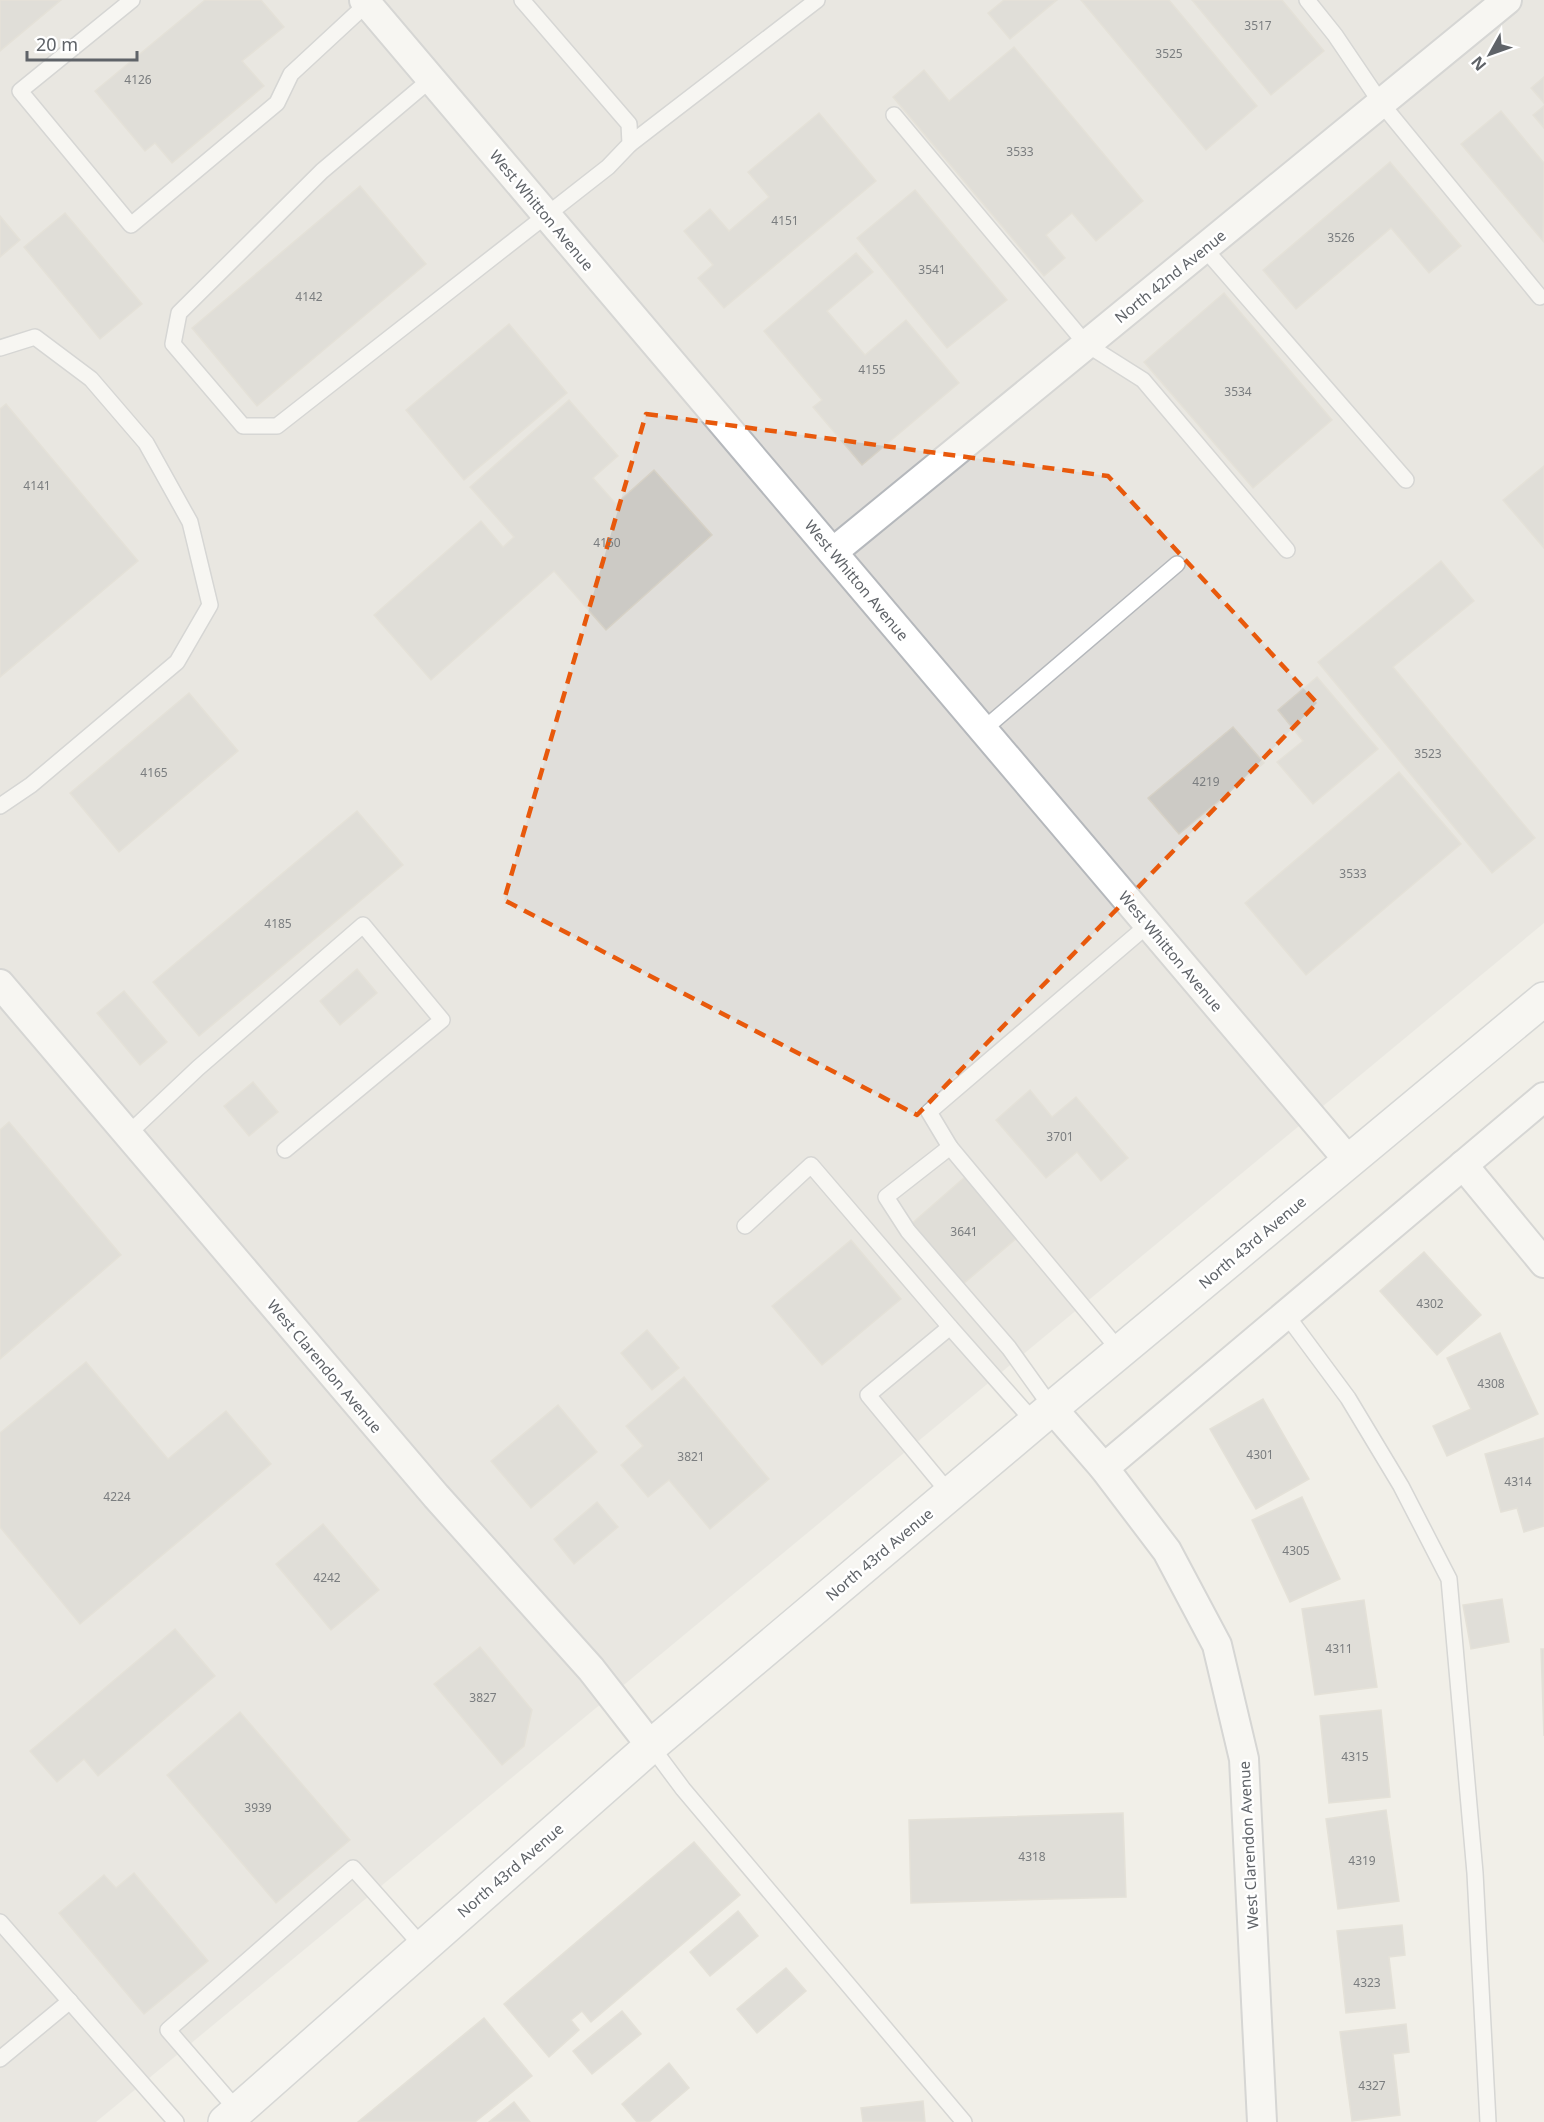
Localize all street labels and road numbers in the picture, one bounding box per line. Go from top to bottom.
street label: West Whitton Avenue [486,146,598,274]
street label: North 42nd Avenue [1110,225,1230,327]
street label: West Whitton Avenue [801,516,913,644]
street label: West Whitton Avenue [1115,887,1227,1015]
street label: North 43rd Avenue [1194,1191,1310,1293]
street label: West Clarendon Avenue [263,1295,387,1437]
street label: North 43rd Avenue [821,1503,937,1605]
street label: West Clarendon Avenue [1234,1761,1262,1929]
street label: North 43rd Avenue [453,1818,567,1922]

